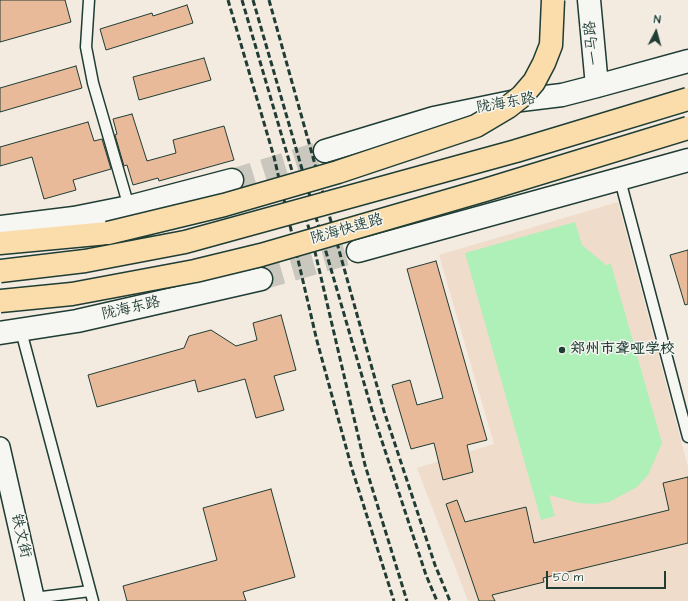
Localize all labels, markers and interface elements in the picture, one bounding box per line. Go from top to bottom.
north arrow [636,12,676,52]
text: N [653,12,662,27]
street label: 一马路 [582,20,604,66]
street label: 陇海东路 [475,90,537,118]
street label: 陇海快速路 [308,211,386,249]
street label: 陇海东路 [100,293,162,325]
place label: 郑州市聋哑学校 [570,341,675,359]
marker: 郑州市聋哑学校 [557,345,567,355]
street label: 铁文街 [6,512,34,560]
scale bar [548,563,668,589]
text: 50 m [553,569,583,586]

